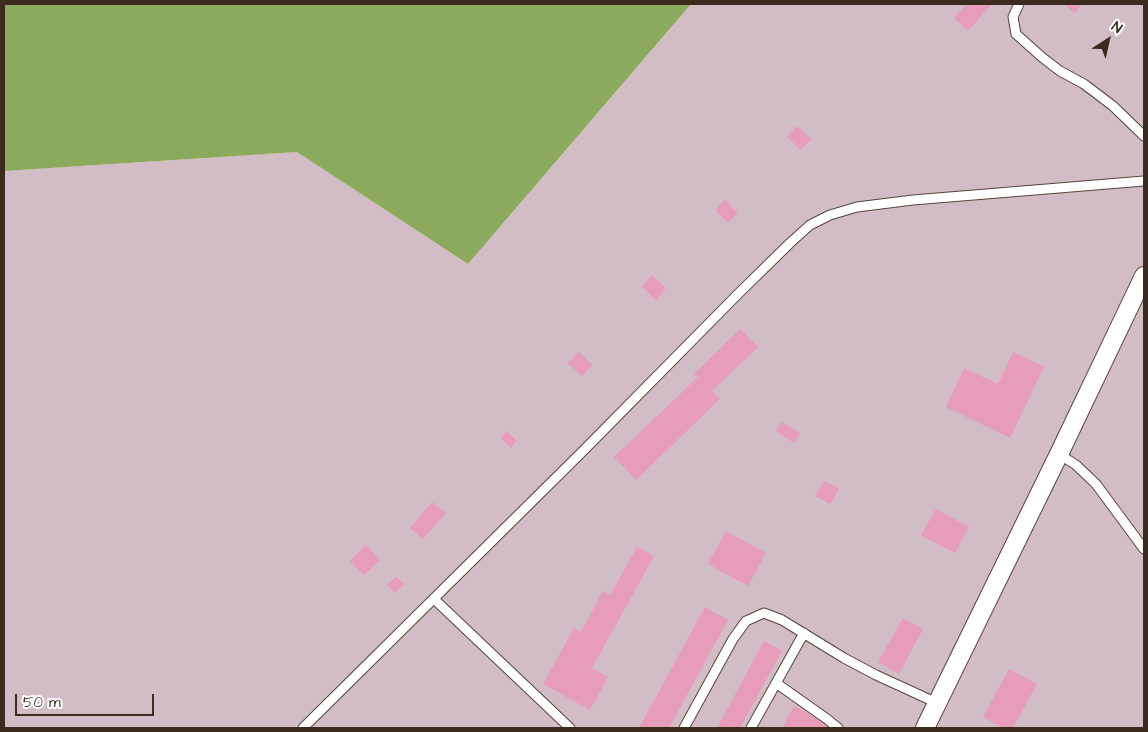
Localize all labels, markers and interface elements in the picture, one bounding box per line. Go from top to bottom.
north arrow [1083,15,1133,65]
text: N [1107,17,1126,38]
scale bar [18,684,156,716]
text: 50 m [23,692,61,713]

